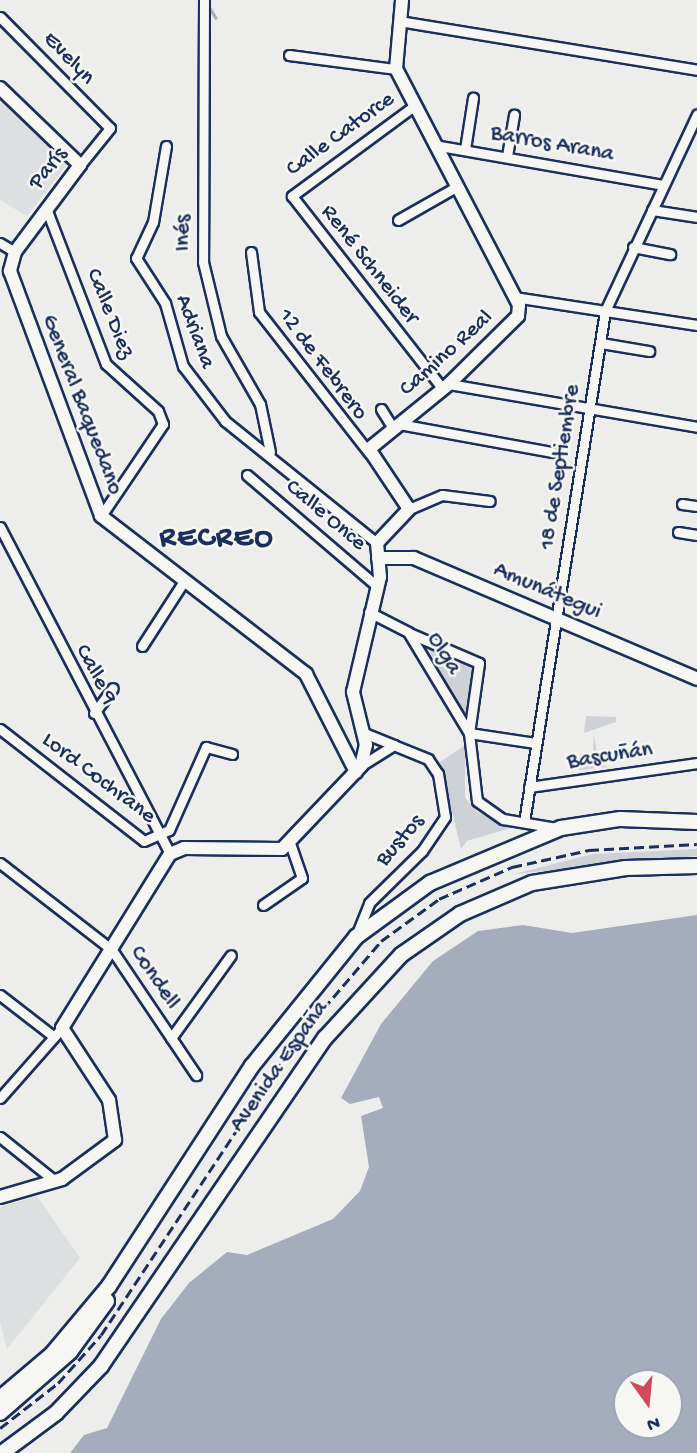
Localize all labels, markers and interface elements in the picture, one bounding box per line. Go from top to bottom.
street label: Evelyn [36,27,100,91]
street label: Calle Catorce [281,86,401,184]
street label: Barros Arana [488,121,616,169]
street label: París [23,142,75,196]
street label: René Schneider [314,200,424,330]
street label: Inés [170,215,198,251]
street label: Calle Diez [78,265,140,363]
street label: Adriana [168,291,220,373]
street label: 12 de Febrero [271,304,373,426]
street label: Camino Real [394,305,500,403]
street label: General Baquedano [34,311,128,499]
street label: 18 de Septiembre [534,383,588,551]
street label: Calle Once [279,474,371,558]
district label: RECREO [160,522,274,558]
street label: Amunátegui [489,557,605,627]
street label: Olga [419,628,467,680]
street label: Calle 9 [68,640,122,710]
street label: Lord Cochrane [36,727,160,831]
street label: Bascuñán [565,737,655,777]
street label: Bustos [371,809,431,873]
street label: Condell [123,941,185,1015]
street label: Avenida España [225,996,335,1138]
north arrow [613,1369,683,1439]
text: N [644,1410,662,1436]

